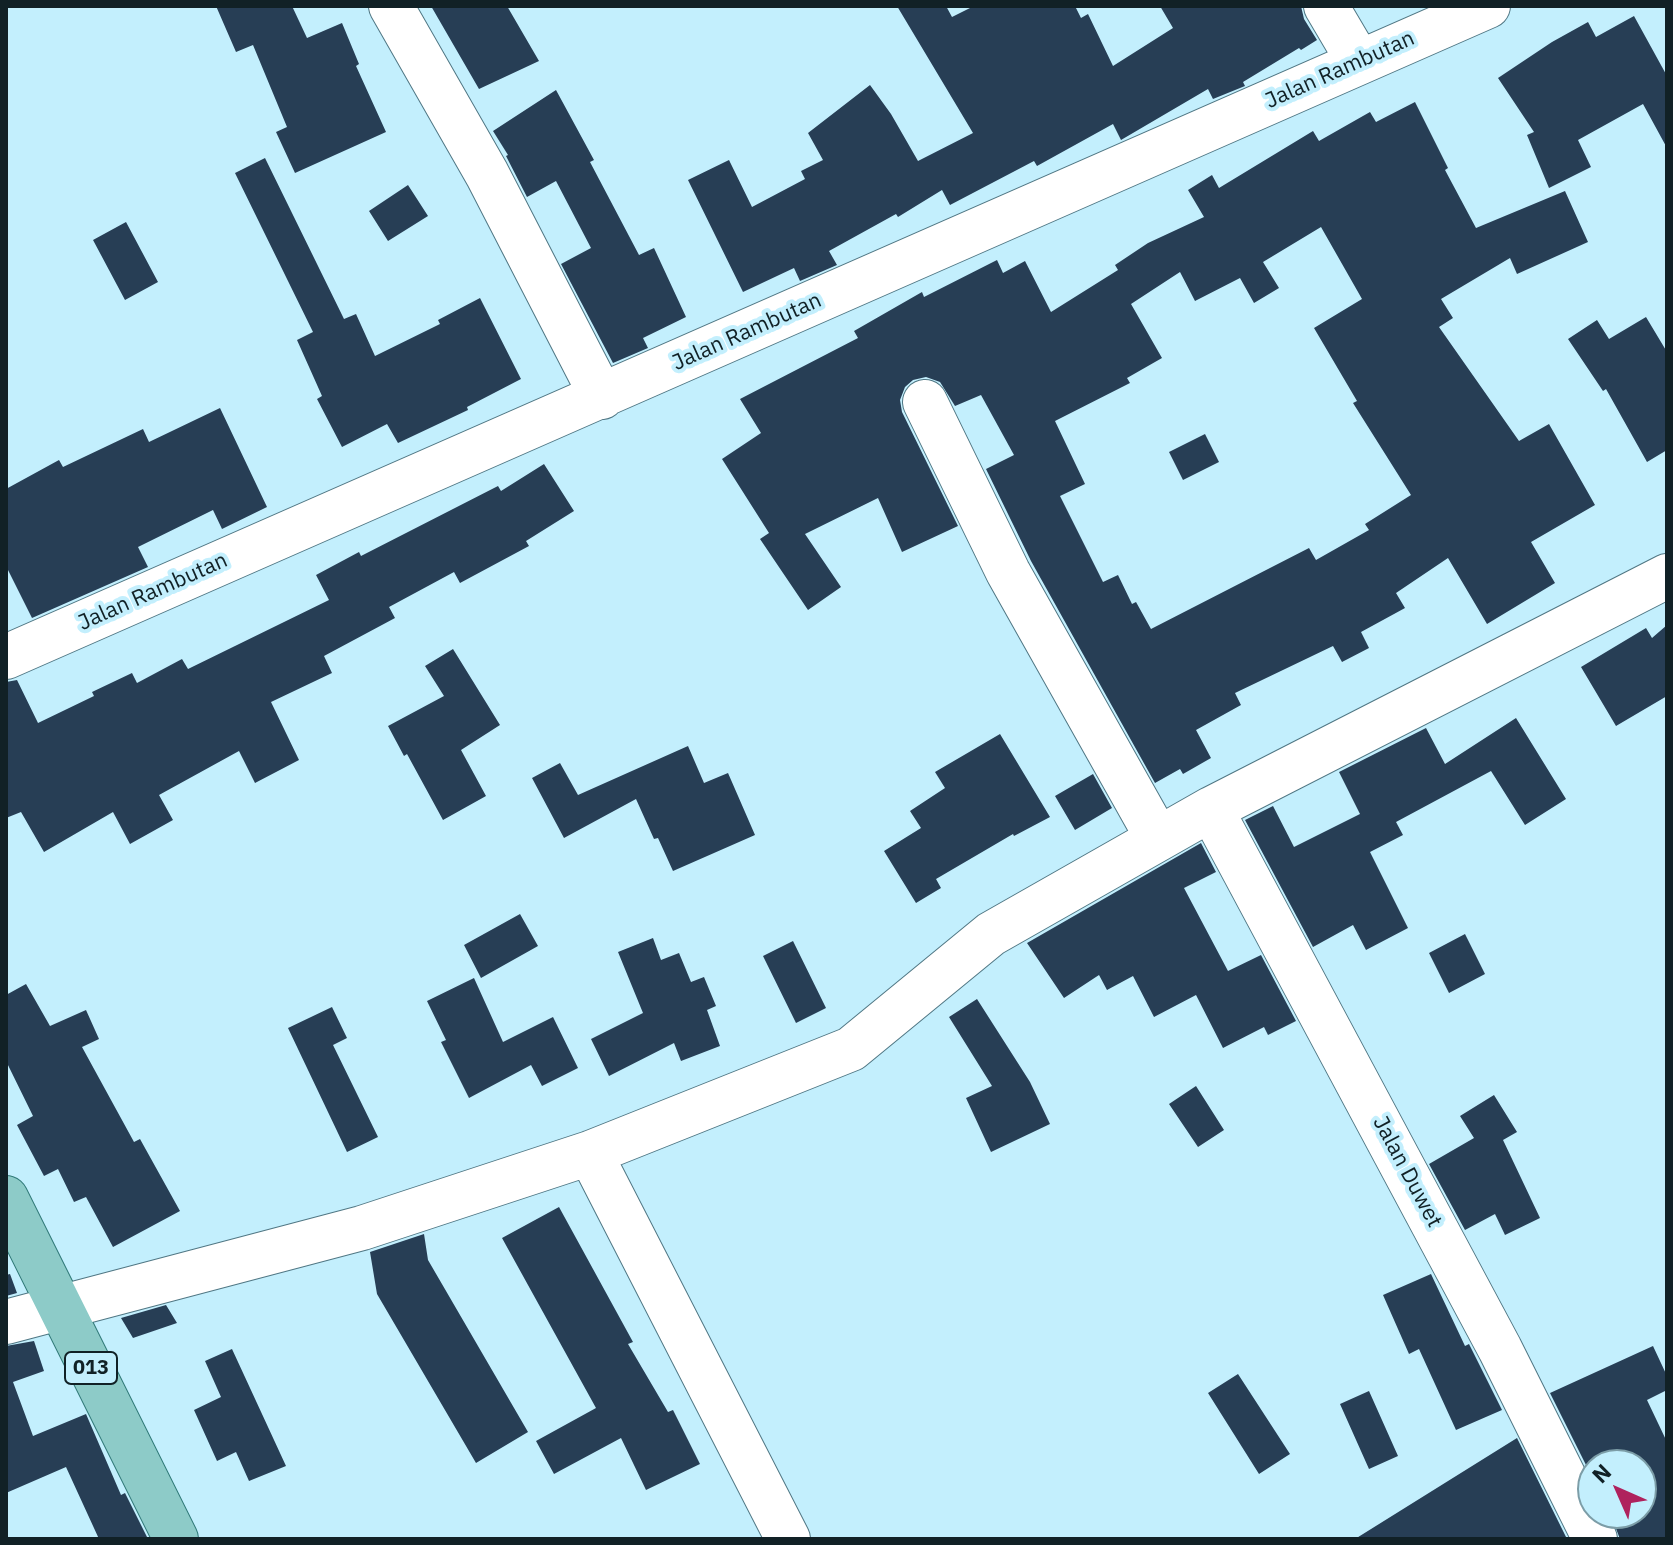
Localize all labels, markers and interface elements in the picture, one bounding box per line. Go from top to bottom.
street label: Jalan Rambutan [1261,25,1419,115]
street label: Jalan Rambutan [668,287,826,377]
street label: Jalan Rambutan [74,547,232,637]
street label: Jalan Duwet [1367,1112,1447,1232]
road number: 013 [65,1352,117,1384]
north arrow [1577,1449,1657,1529]
text: N [1585,1457,1617,1489]

